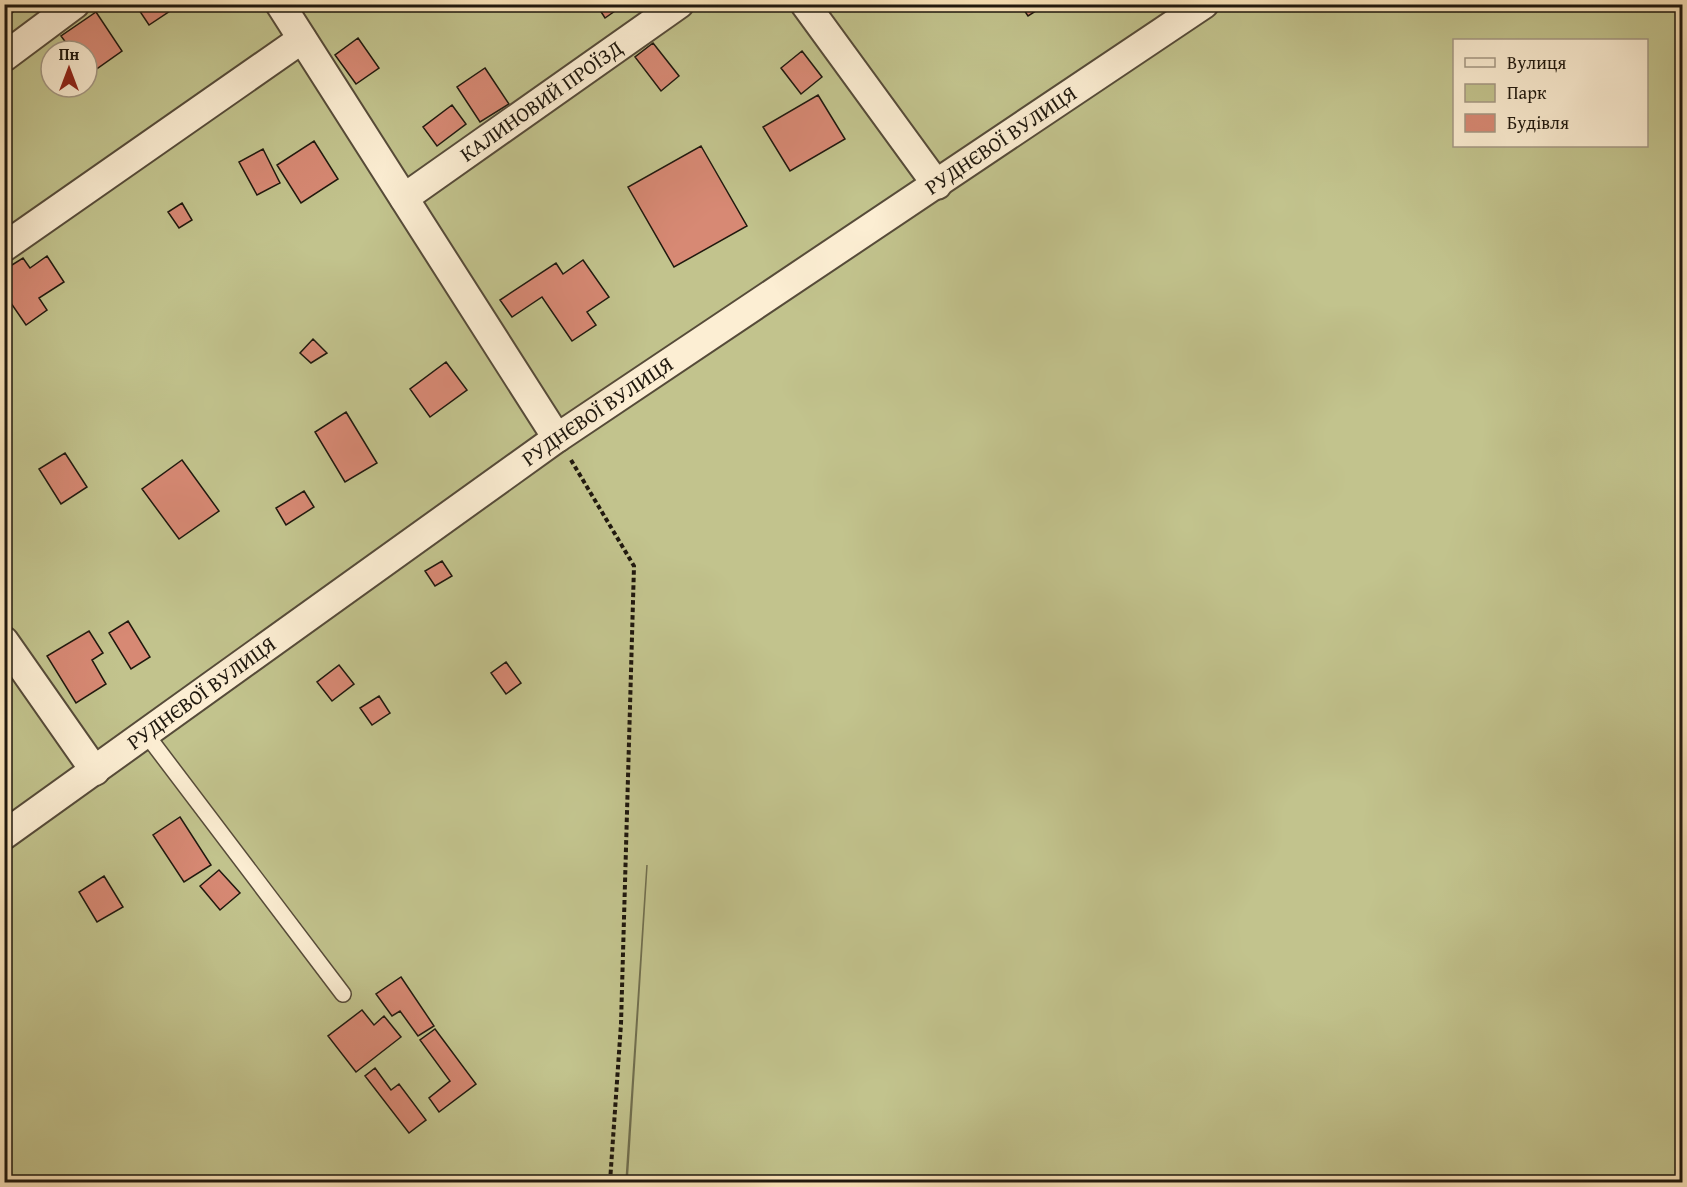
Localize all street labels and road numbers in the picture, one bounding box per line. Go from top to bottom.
street label: КАЛИНОВИЙ ПРОЇЗД [453,32,629,169]
street label: РУДНЄВОЇ ВУЛИЦЯ [918,78,1082,202]
street label: РУДНЄВОЇ ВУЛИЦЯ [515,349,679,474]
street label: РУДНЄВОЇ ВУЛИЦЯ [120,629,282,757]

